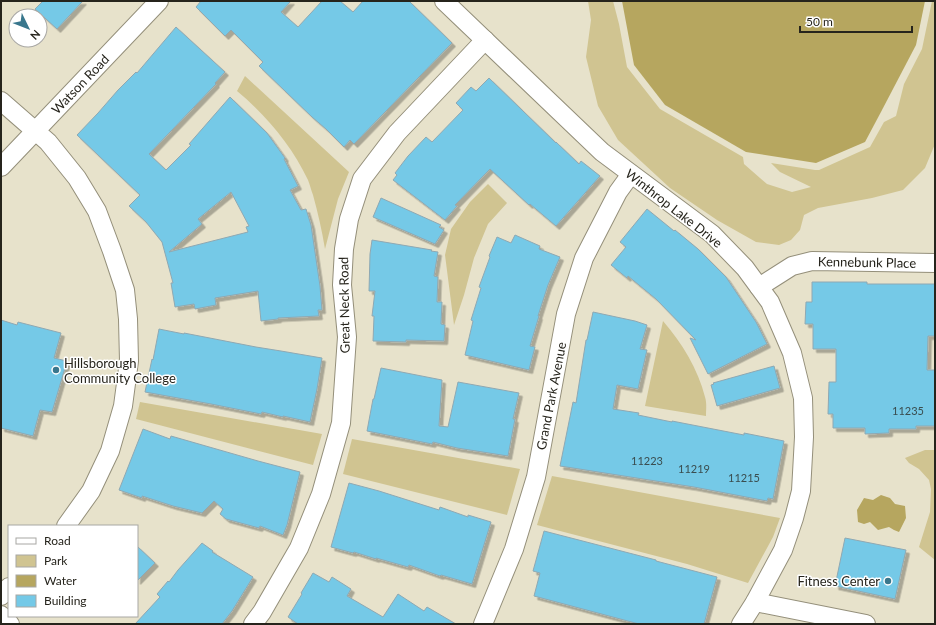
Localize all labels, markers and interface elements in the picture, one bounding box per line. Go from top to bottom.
north arrow [8,8,48,48]
scale bar [800,8,912,34]
text: 50 m [806,14,833,29]
text: N [28,28,43,43]
street label: Watson Road [48,51,112,117]
street label: Winthrop Lake Drive [622,165,726,251]
street label: Kennebunk Place [818,253,916,271]
street label: Great Neck Road [335,257,353,353]
street label: Grand Park Avenue [533,341,569,451]
place label: Hillsborough Community College [64,355,176,386]
marker: Hillsborough Community College [51,365,61,375]
house number: 11235 [892,404,924,417]
house number: 11223 [631,454,663,467]
house number: 11219 [678,462,710,475]
house number: 11215 [728,471,760,484]
legend [8,525,138,617]
text: Road [44,533,71,548]
text: Park [44,553,68,568]
text: Water [44,573,77,588]
place label: Fitness Center [797,573,880,589]
marker: Fitness Center [883,576,893,586]
text: Building [44,593,87,608]

